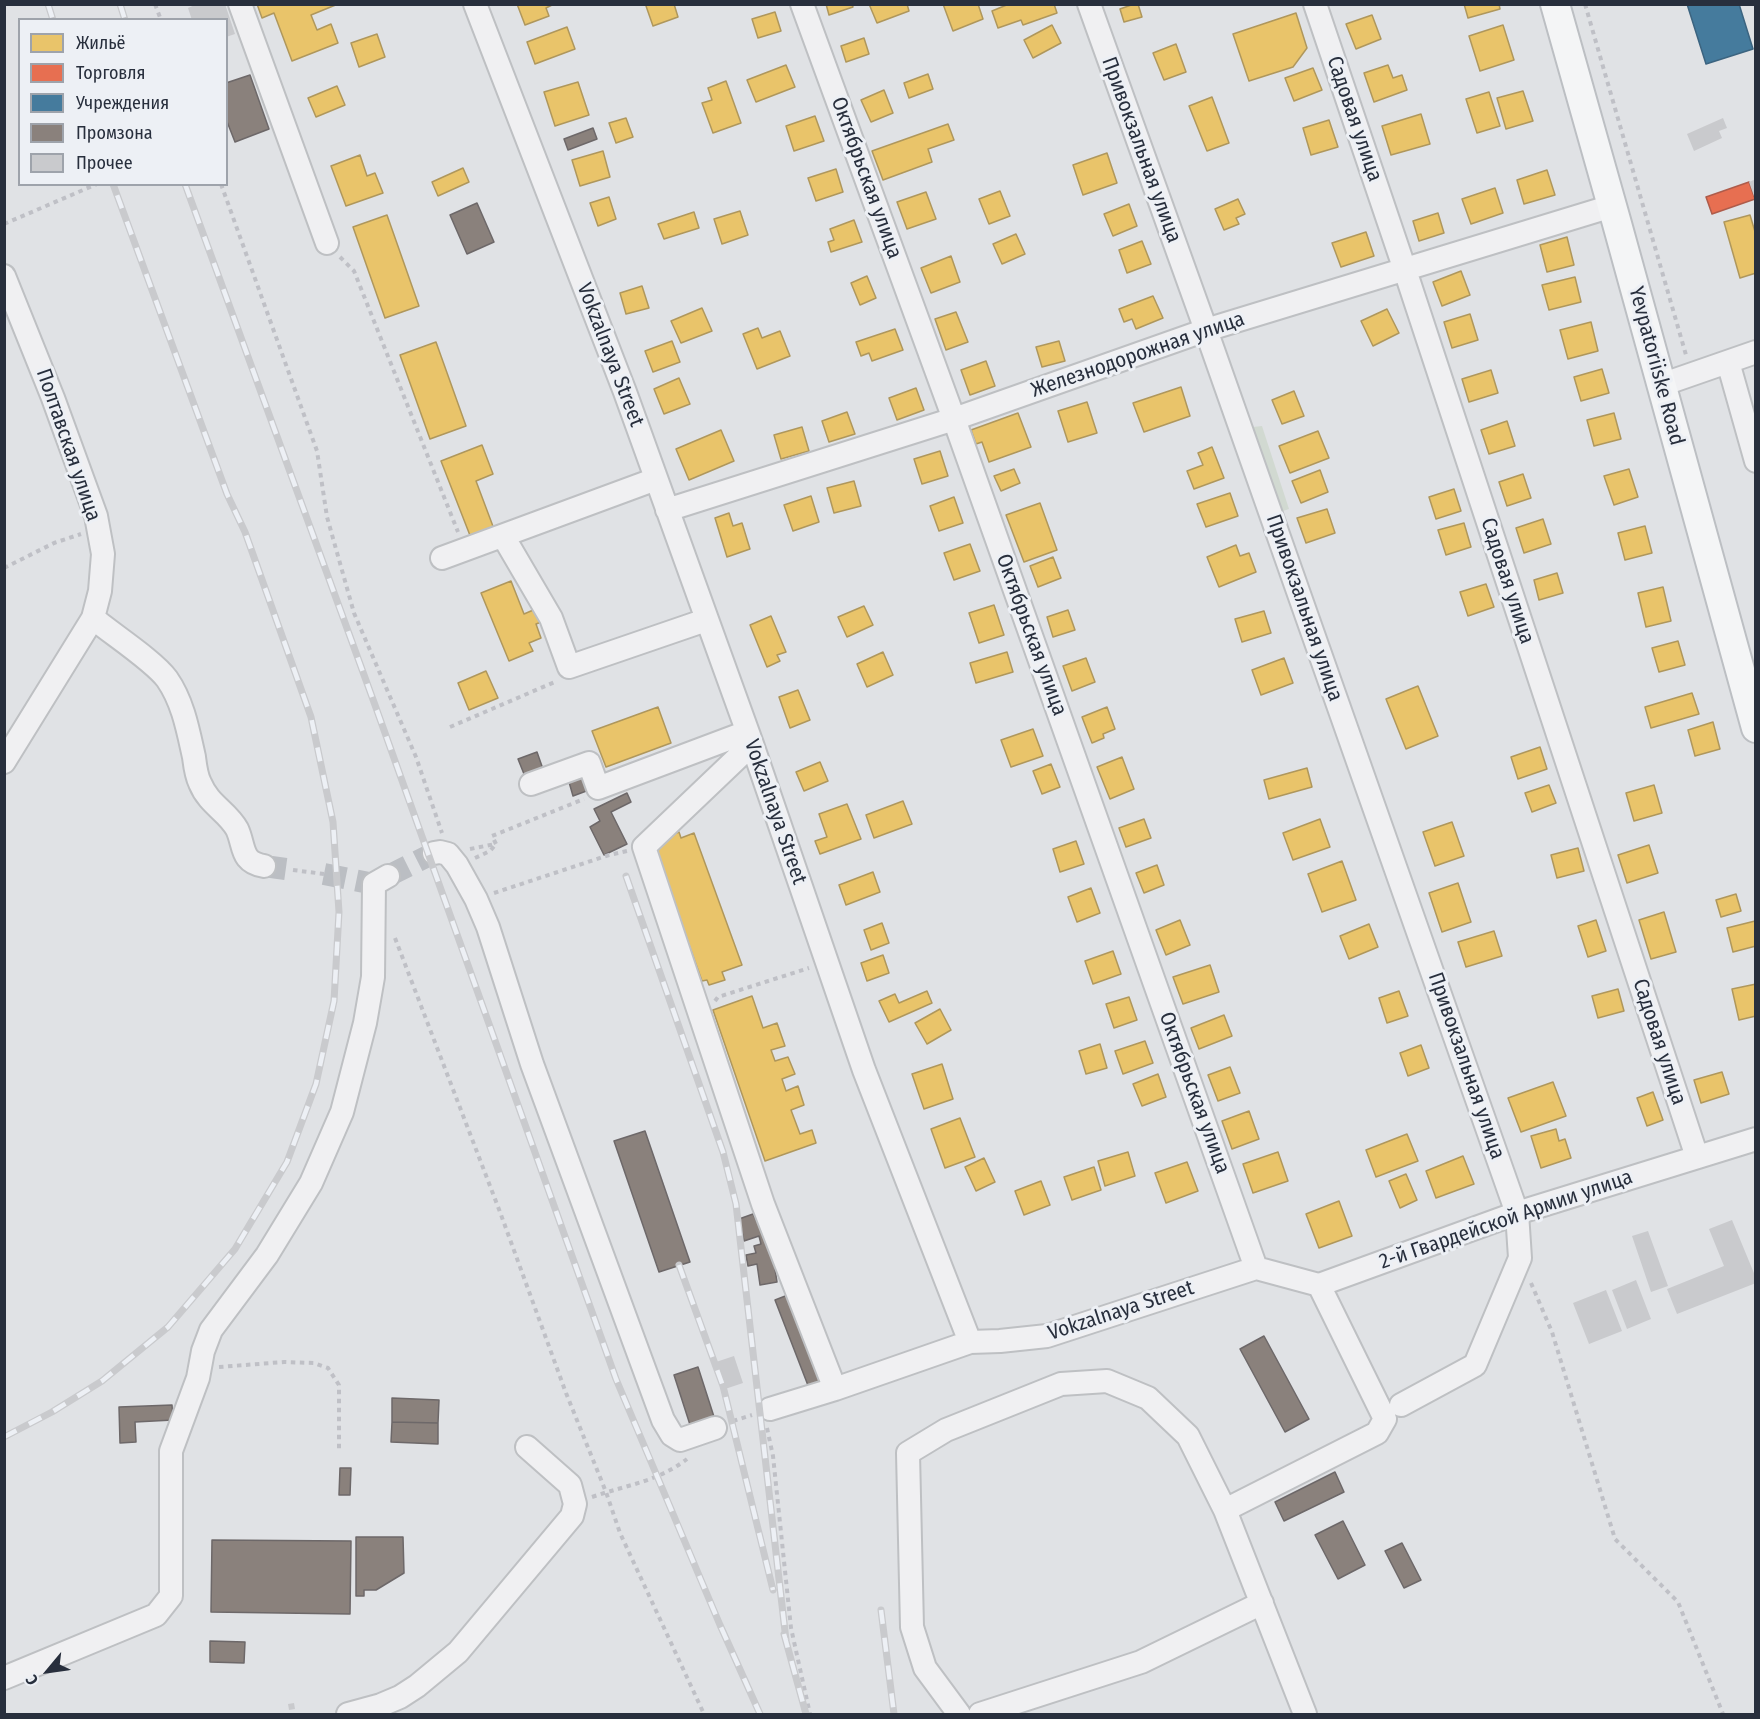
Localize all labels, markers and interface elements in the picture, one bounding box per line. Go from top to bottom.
legend [18,18,228,186]
text: Жильё [76,32,126,54]
street label: Садовая улица [1321,53,1387,185]
street label: Привокзальная улица [1096,54,1186,246]
text: Торговля [76,62,145,84]
text: Учреждения [76,92,169,114]
street label: Октябрьская улица [825,94,907,262]
text: Промзона [76,122,153,144]
text: Прочее [76,152,133,174]
street label: Vokzalnaya Street [571,280,649,430]
street label: Yevpatoriiske Road [1623,284,1689,448]
street label: Железнодорожная улица [1028,307,1248,403]
street label: Полтавская улица [30,365,106,525]
street label: Привокзальная улица [1260,511,1348,705]
street label: Садовая улица [1475,515,1539,647]
street label: Октябрьская улица [990,551,1072,719]
street label: Vokzalnaya Street [738,736,812,888]
street label: Привокзальная улица [1422,969,1510,1163]
street label: Садовая улица [1627,976,1691,1108]
street label: Октябрьская улица [1153,1009,1235,1177]
street label: 2-й Гвардейской Армии улица [1376,1165,1636,1275]
street label: Vokzalnaya Street [1045,1276,1197,1346]
north arrow [18,1641,78,1701]
text: С [21,1672,42,1688]

